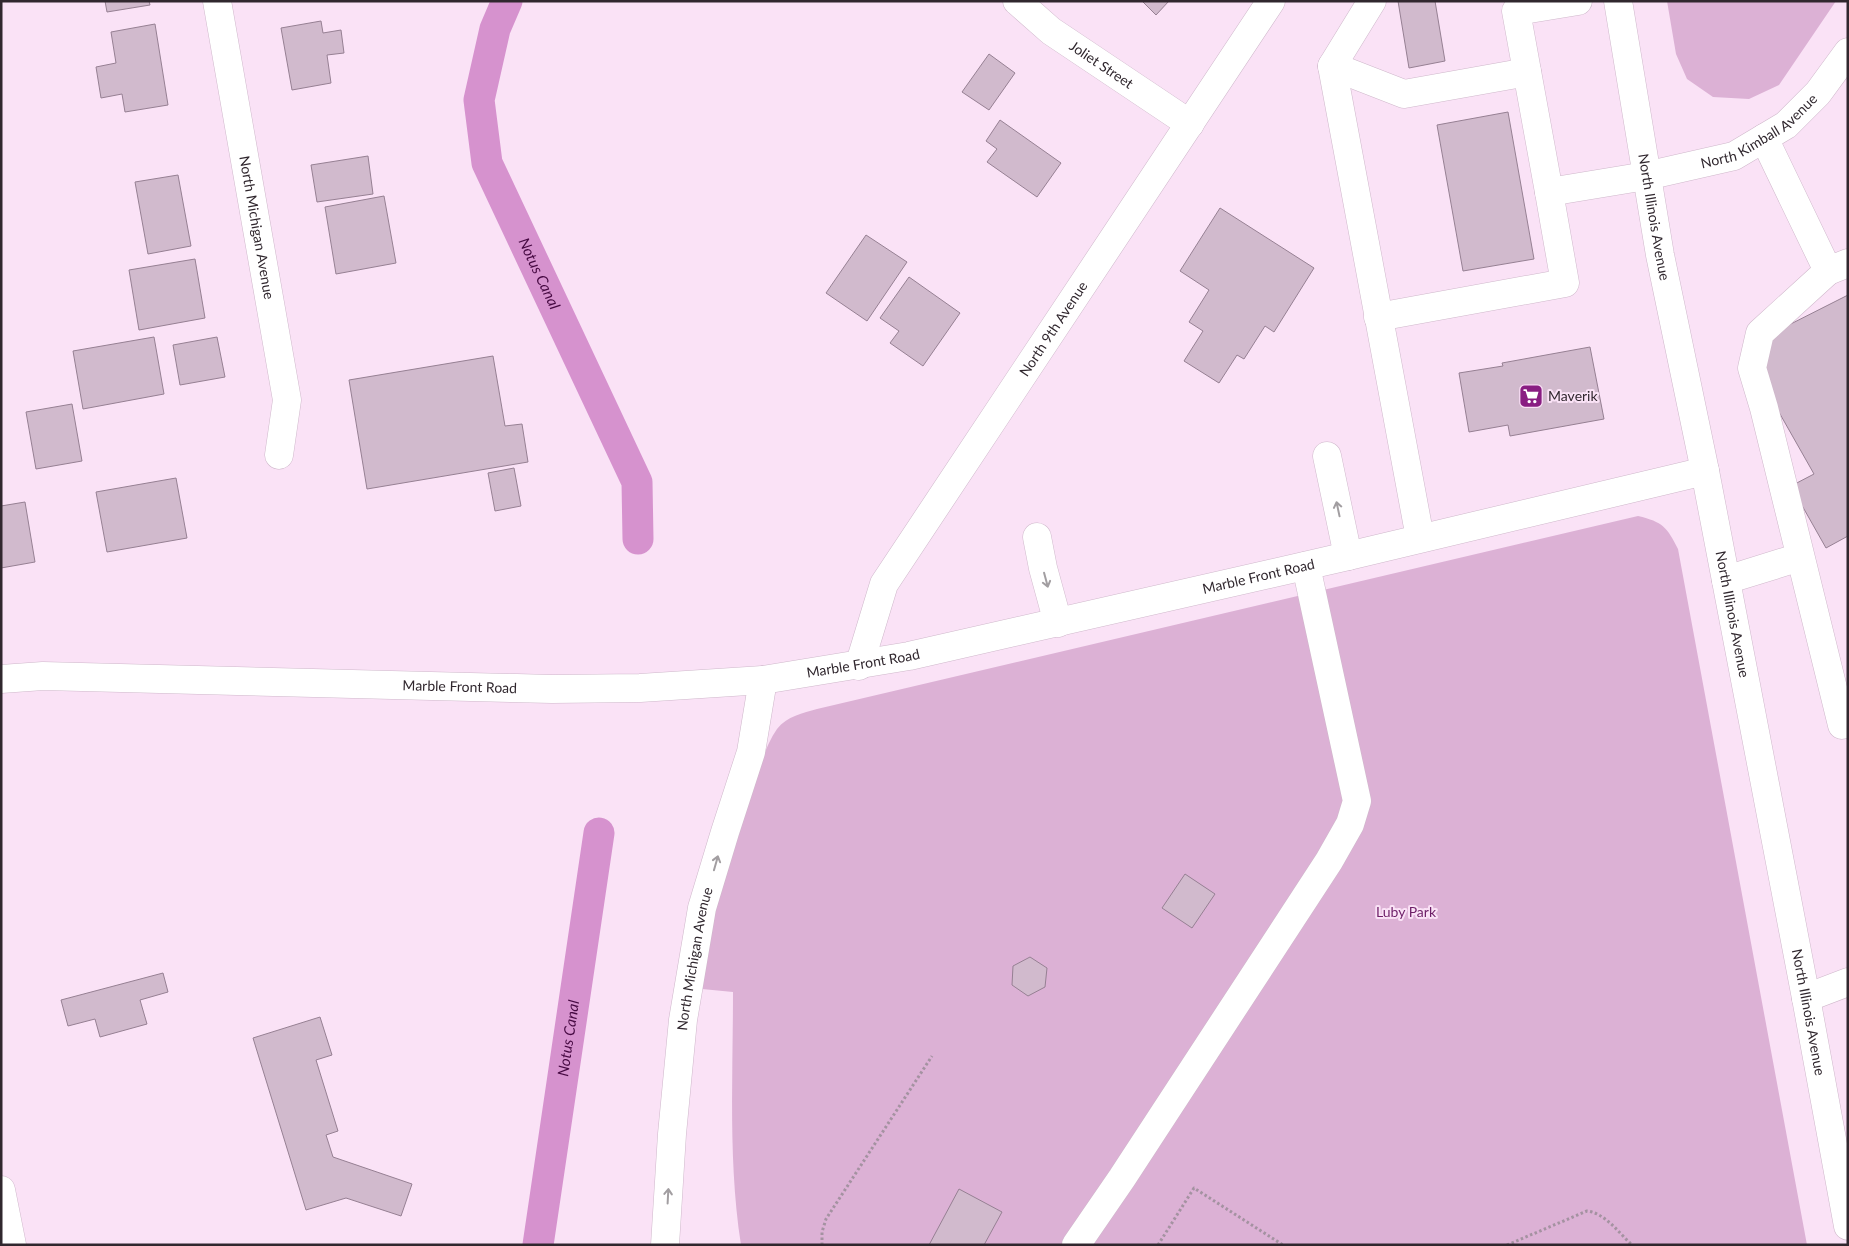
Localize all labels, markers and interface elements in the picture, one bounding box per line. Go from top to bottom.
street label: Joliet Street [1067,37,1137,92]
street label: North Kimball Avenue [1699,90,1820,171]
street label: North Illinois Avenue [1635,152,1674,282]
street label: North Michigan Avenue [236,154,278,301]
water label: Notus Canal [515,235,565,312]
street label: North 9th Avenue [1015,278,1091,379]
supermarket icon: Maverik [1518,383,1544,409]
place label: Maverik [1548,387,1598,404]
one-way arrow [1333,501,1342,517]
street label: North Illinois Avenue [1713,549,1753,679]
street label: Marble Front Road [1201,555,1316,597]
one-way arrow [1042,572,1052,588]
street label: Marble Front Road [805,645,921,681]
street label: Marble Front Road [402,676,517,696]
one-way arrow [711,855,721,871]
street label: North Michigan Avenue [673,885,716,1031]
park label: Luby Park [1376,903,1437,920]
street label: North Illinois Avenue [1789,947,1829,1077]
water label: Notus Canal [553,998,582,1077]
one-way arrow [663,1188,672,1204]

